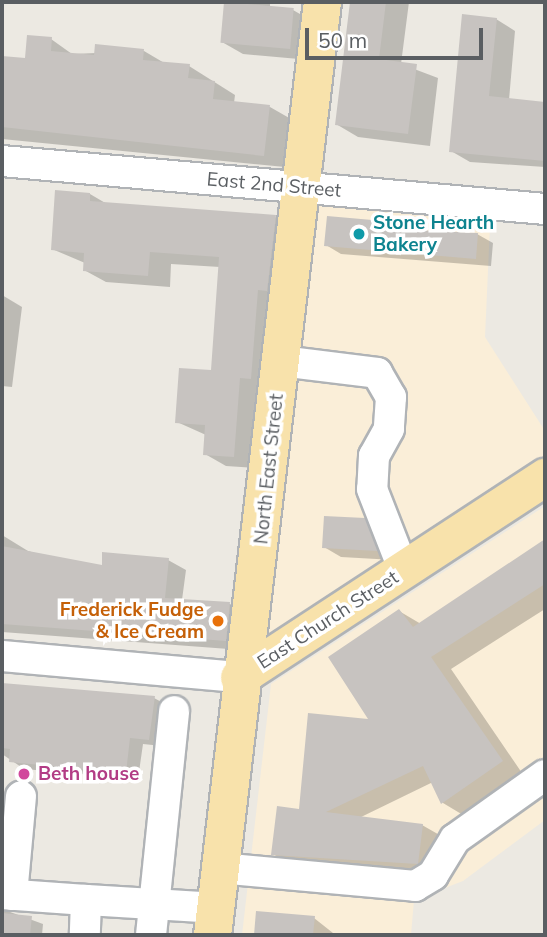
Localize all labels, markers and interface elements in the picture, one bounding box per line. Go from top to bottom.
scale bar [309,14,488,58]
text: 50 m [318,27,367,53]
street label: East 2nd Street [206,168,342,202]
place label: Stone Hearth Bakery [373,212,494,256]
marker: Stone Hearth Bakery [351,226,367,242]
street label: North East Street [250,393,288,545]
street label: East Church Street [253,566,403,674]
place label: Frederick Fudge & Ice Cream [60,599,204,643]
marker: Frederick Fudge & Ice Cream [210,613,226,629]
place label: Beth house [38,763,139,785]
marker: Beth house [16,766,32,782]

